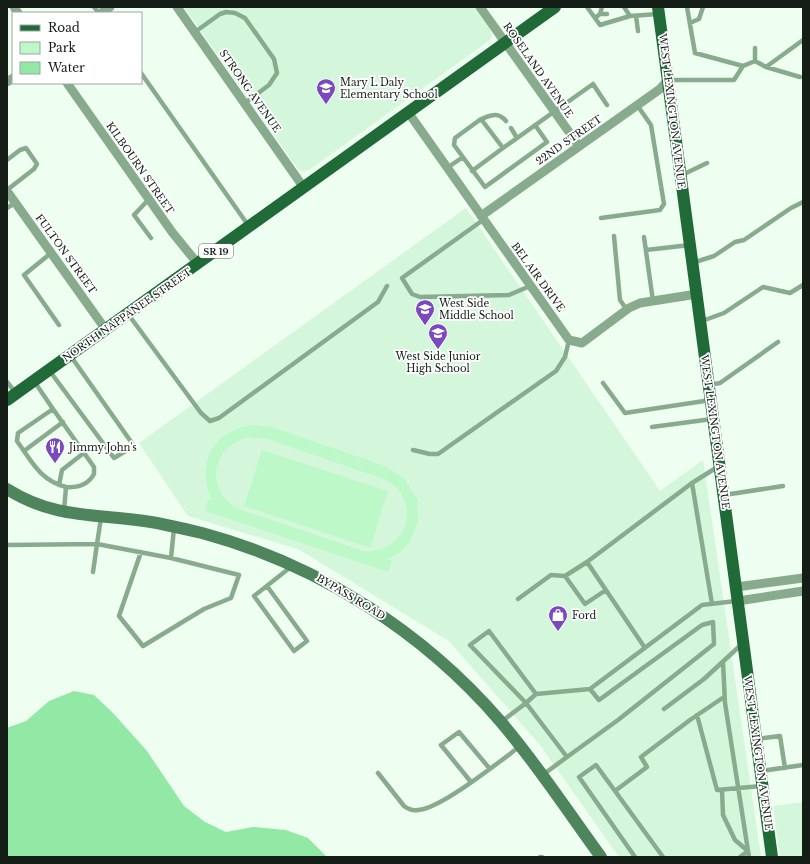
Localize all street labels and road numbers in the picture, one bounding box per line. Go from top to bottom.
street label: ROSELAND AVENUE [500,20,576,120]
street label: WEST LEXINGTON AVENUE [656,32,688,189]
street label: STRONG AVENUE [217,47,283,135]
street label: 22ND STREET [533,112,605,168]
street label: KILBOURN STREET [103,119,177,217]
street label: FULTON STREET [33,212,99,296]
street label: BEL AIR DRIVE [509,240,567,314]
road number: SR 19 [199,244,233,258]
street label: NORTH NAPPANEE STREET [60,265,194,365]
street label: WEST LEXINGTON AVENUE [698,353,732,510]
street label: BYPASS ROAD [314,571,388,623]
street label: WEST LEXINGTON AVENUE [741,674,775,831]

